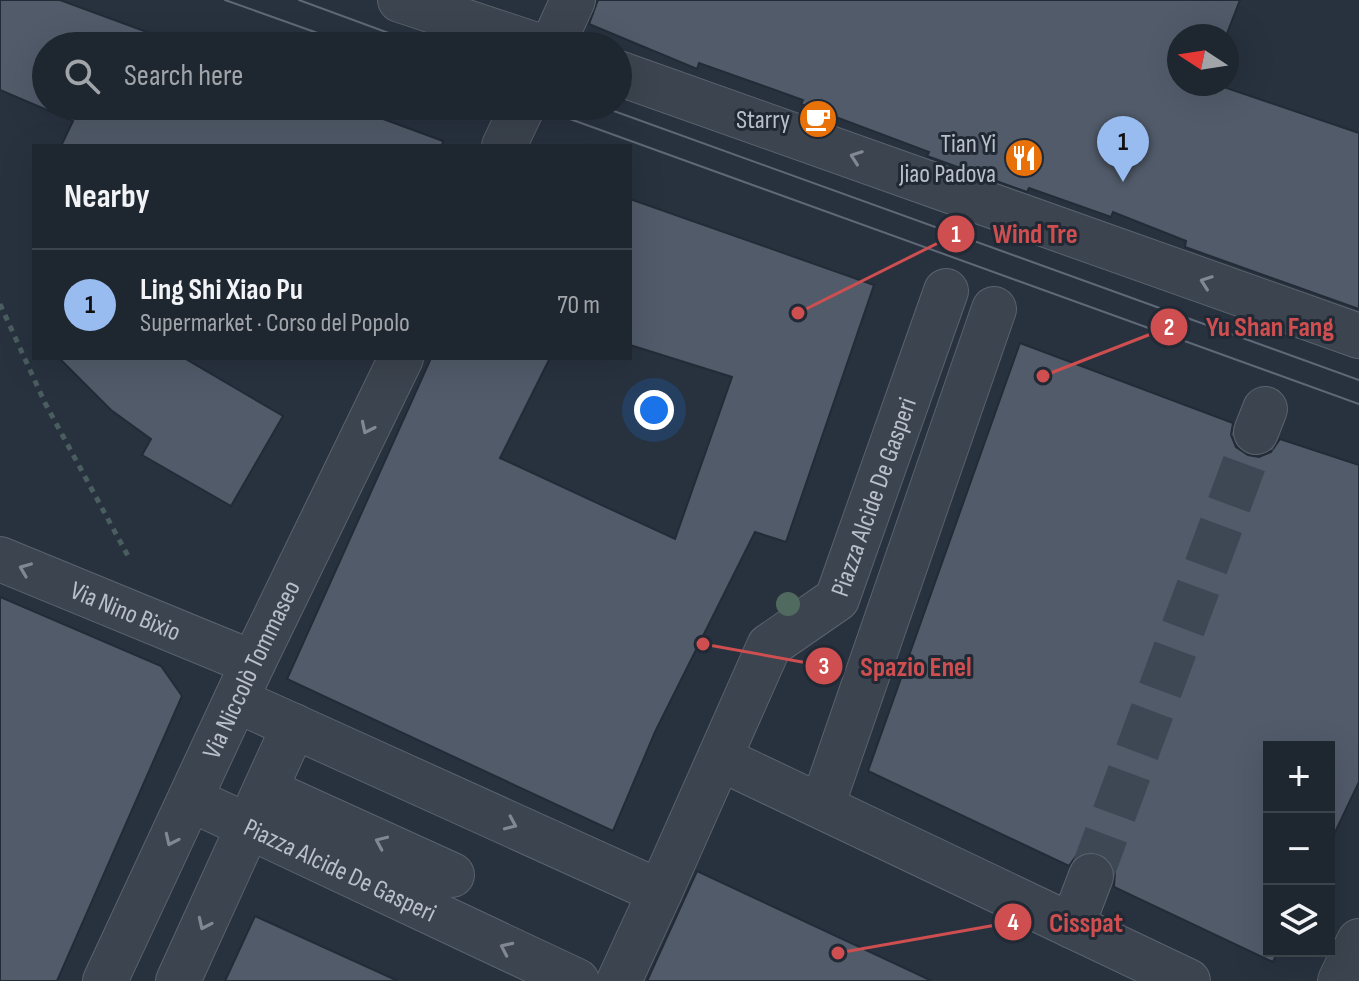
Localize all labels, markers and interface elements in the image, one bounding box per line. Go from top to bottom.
north arrow [1167,24,1239,96]
search box [32,32,632,120]
icon: search [60,54,104,98]
text: Search here [124,58,243,94]
cafe icon: Starry [797,98,839,140]
place label: Starry [736,105,790,136]
pin: 1 [1097,116,1149,182]
place label: Tian Yi Jiao Padova [898,129,996,190]
restaurant icon: Tian Yi Jiao Padova [1003,137,1045,179]
one-way arrow [850,151,864,167]
text: Nearby [64,176,150,217]
callout: Wind Tre [936,208,1094,260]
text: Wind Tre [992,218,1078,251]
text: 1 [951,220,961,249]
text: Ling Shi Xiao Pu [140,272,303,308]
one-way arrow [1200,275,1214,292]
text: 1 [85,290,95,321]
text: 70 m [557,290,600,321]
callout: Yu Shan Fang [1149,301,1350,353]
text: Supermarket · Corso del Popolo [140,308,410,339]
text: Yu Shan Fang [1206,311,1334,344]
text: 2 [1164,313,1174,342]
your location [634,390,674,430]
street label: Piazza Alcide De Gasperi [825,394,924,601]
one-way arrow [361,420,377,435]
one-way arrow [19,562,33,579]
street label: Via Nino Bixio [65,576,185,649]
street label: Via Niccolò Tommaseo [197,576,308,764]
callout: Spazio Enel [804,640,987,692]
text: Spazio Enel [860,651,972,684]
text: 3 [819,652,829,681]
map controls [1263,741,1335,957]
button: + [1263,741,1335,813]
street label: Piazza Alcide De Gasperi [238,813,441,929]
button: − [1263,813,1335,885]
one-way arrow [503,814,517,830]
one-way arrow [165,831,181,846]
one-way arrow [375,836,389,852]
button: layers [1263,885,1335,957]
callout: Cisspat [993,896,1139,948]
text: Cisspat [1049,907,1123,940]
text: 4 [1007,908,1019,937]
one-way arrow [198,916,214,930]
one-way arrow [500,942,514,958]

